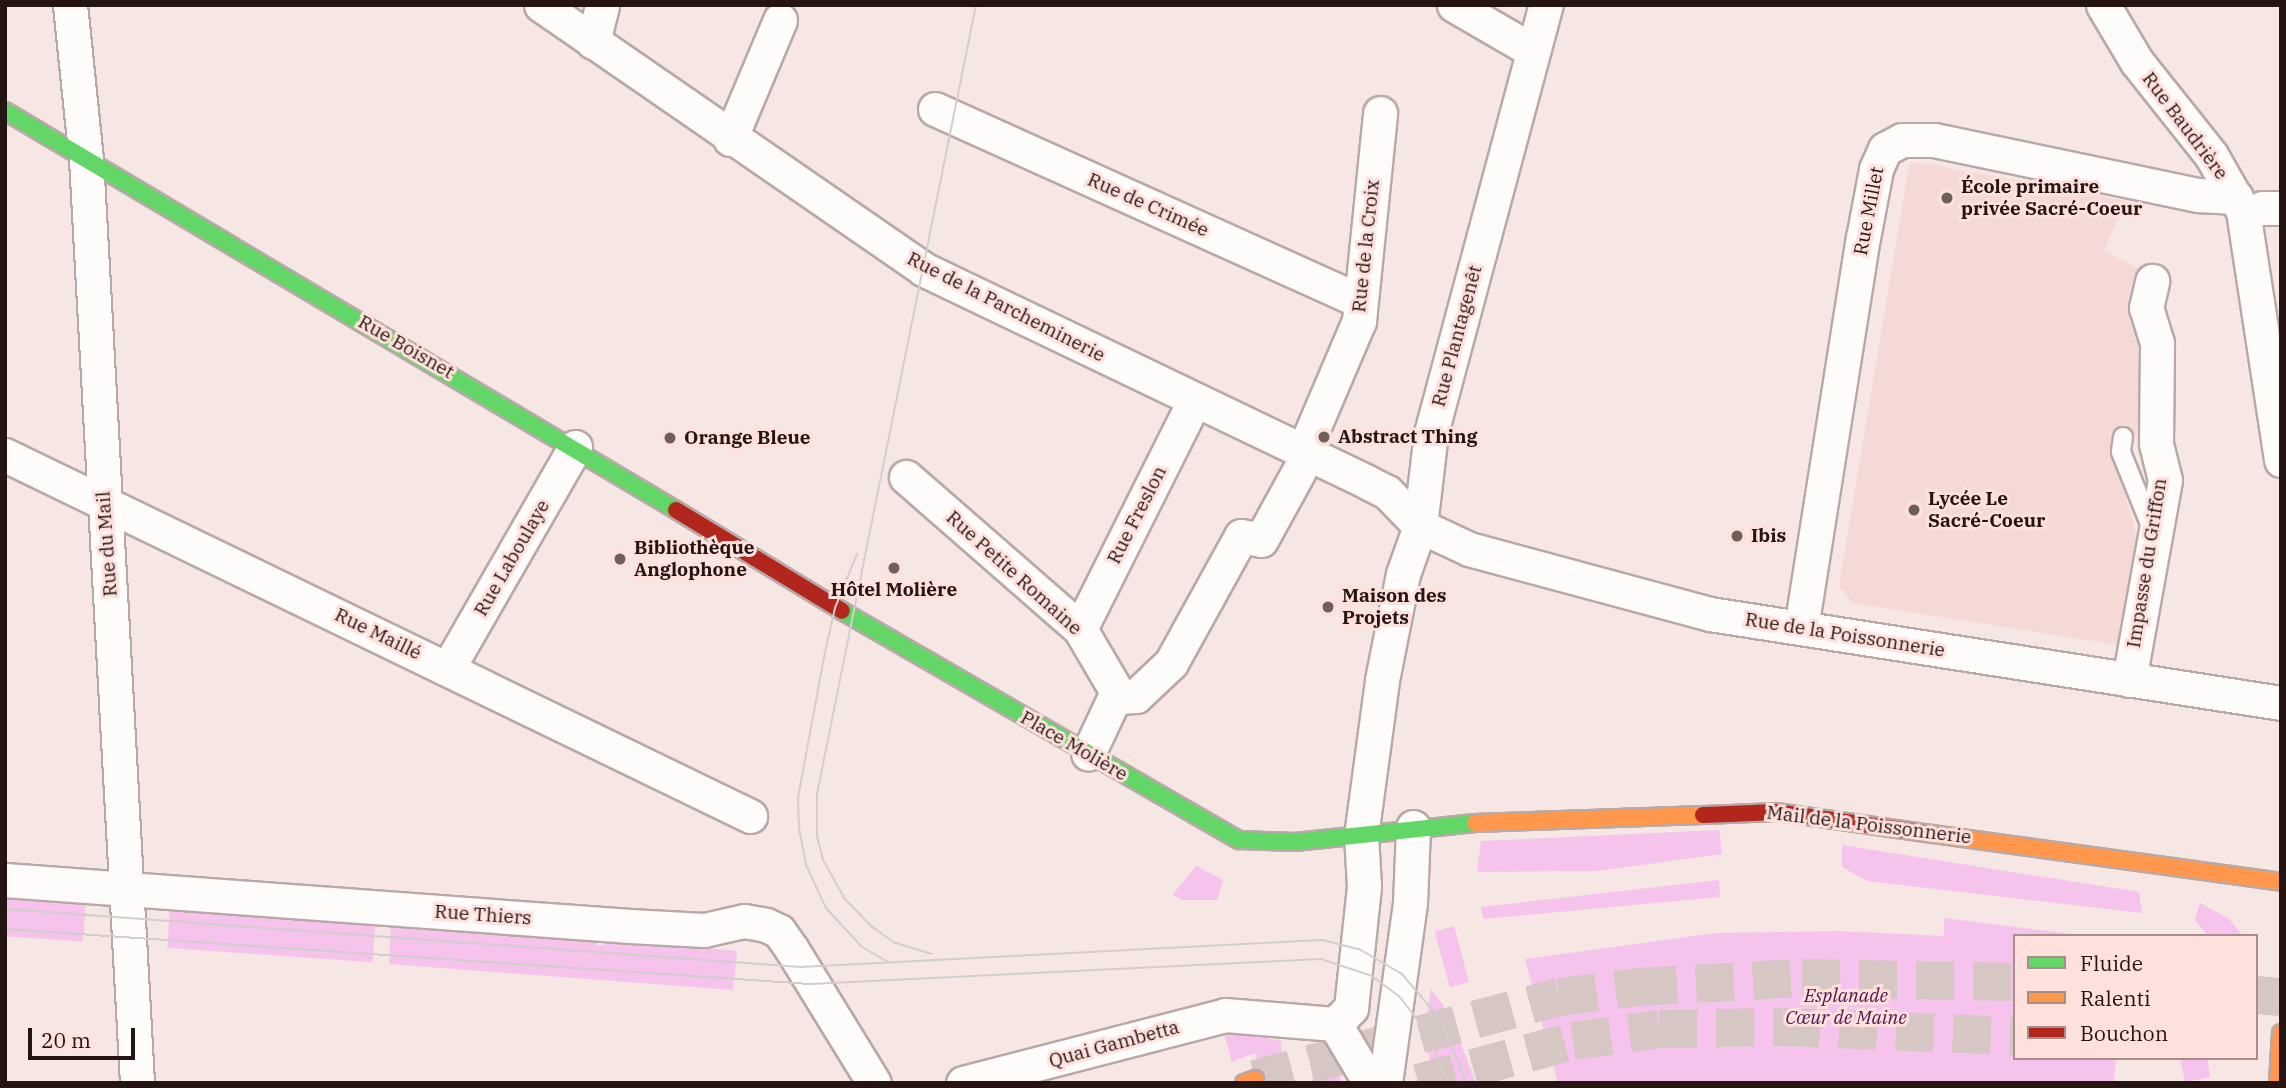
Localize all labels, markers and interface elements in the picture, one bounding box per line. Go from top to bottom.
street label: Rue Baudrière [2137,68,2233,184]
street label: Rue Millet [1849,165,1889,257]
street label: Rue de Crimée [1084,168,1212,242]
place label: École primaire privée Sacré-Coeur [1961,176,2142,220]
street label: Rue de la Croix [1348,178,1384,314]
marker: École primaire privée Sacré-Coeur [1939,190,1955,206]
street label: Rue de la Parcheminerie [903,247,1109,367]
street label: Rue Plantagenêt [1427,263,1487,409]
street label: Rue Boisnet [354,310,458,384]
place label: Abstract Thing [1338,426,1477,448]
place label: Orange Bleue [684,427,810,449]
marker: Abstract Thing [1316,429,1332,445]
marker: Orange Bleue [662,430,678,446]
street label: Rue Freslon [1103,462,1171,568]
street label: Impasse du Griffon [2122,477,2172,649]
place label: Lycée Le Sacré-Coeur [1928,488,2045,532]
street label: Rue du Mail [92,491,122,597]
street label: Rue Laboulaye [469,496,555,620]
marker: Lycée Le Sacré-Coeur [1906,502,1922,518]
street label: Rue Petite Romaine [941,506,1087,640]
place label: Ibis [1751,525,1786,547]
marker: Ibis [1729,528,1745,544]
place label: Bibliothèque Anglophone [634,537,755,581]
marker: Bibliothèque Anglophone [612,551,628,567]
marker: Hôtel Molière [886,560,902,576]
place label: Hôtel Molière [831,579,957,601]
place label: Maison des Projets [1342,585,1446,629]
marker: Maison des Projets [1320,599,1336,615]
street label: Rue Maillé [331,603,425,665]
street label: Rue de la Poissonnerie [1743,608,1947,662]
street label: Place Molière [1016,706,1132,786]
street label: Mail de la Poissonnerie [1765,801,1973,849]
street label: Rue Thiers [434,900,532,930]
legend [2013,934,2258,1060]
text: Fluide [2080,949,2143,977]
text: Ralenti [2080,984,2151,1012]
park label: Esplanade Cœur de Maine [1785,985,1907,1029]
scale bar [32,1014,138,1058]
street label: Quai Gambetta [1046,1016,1182,1072]
text: Bouchon [2080,1019,2168,1047]
text: 20 m [41,1026,91,1054]

